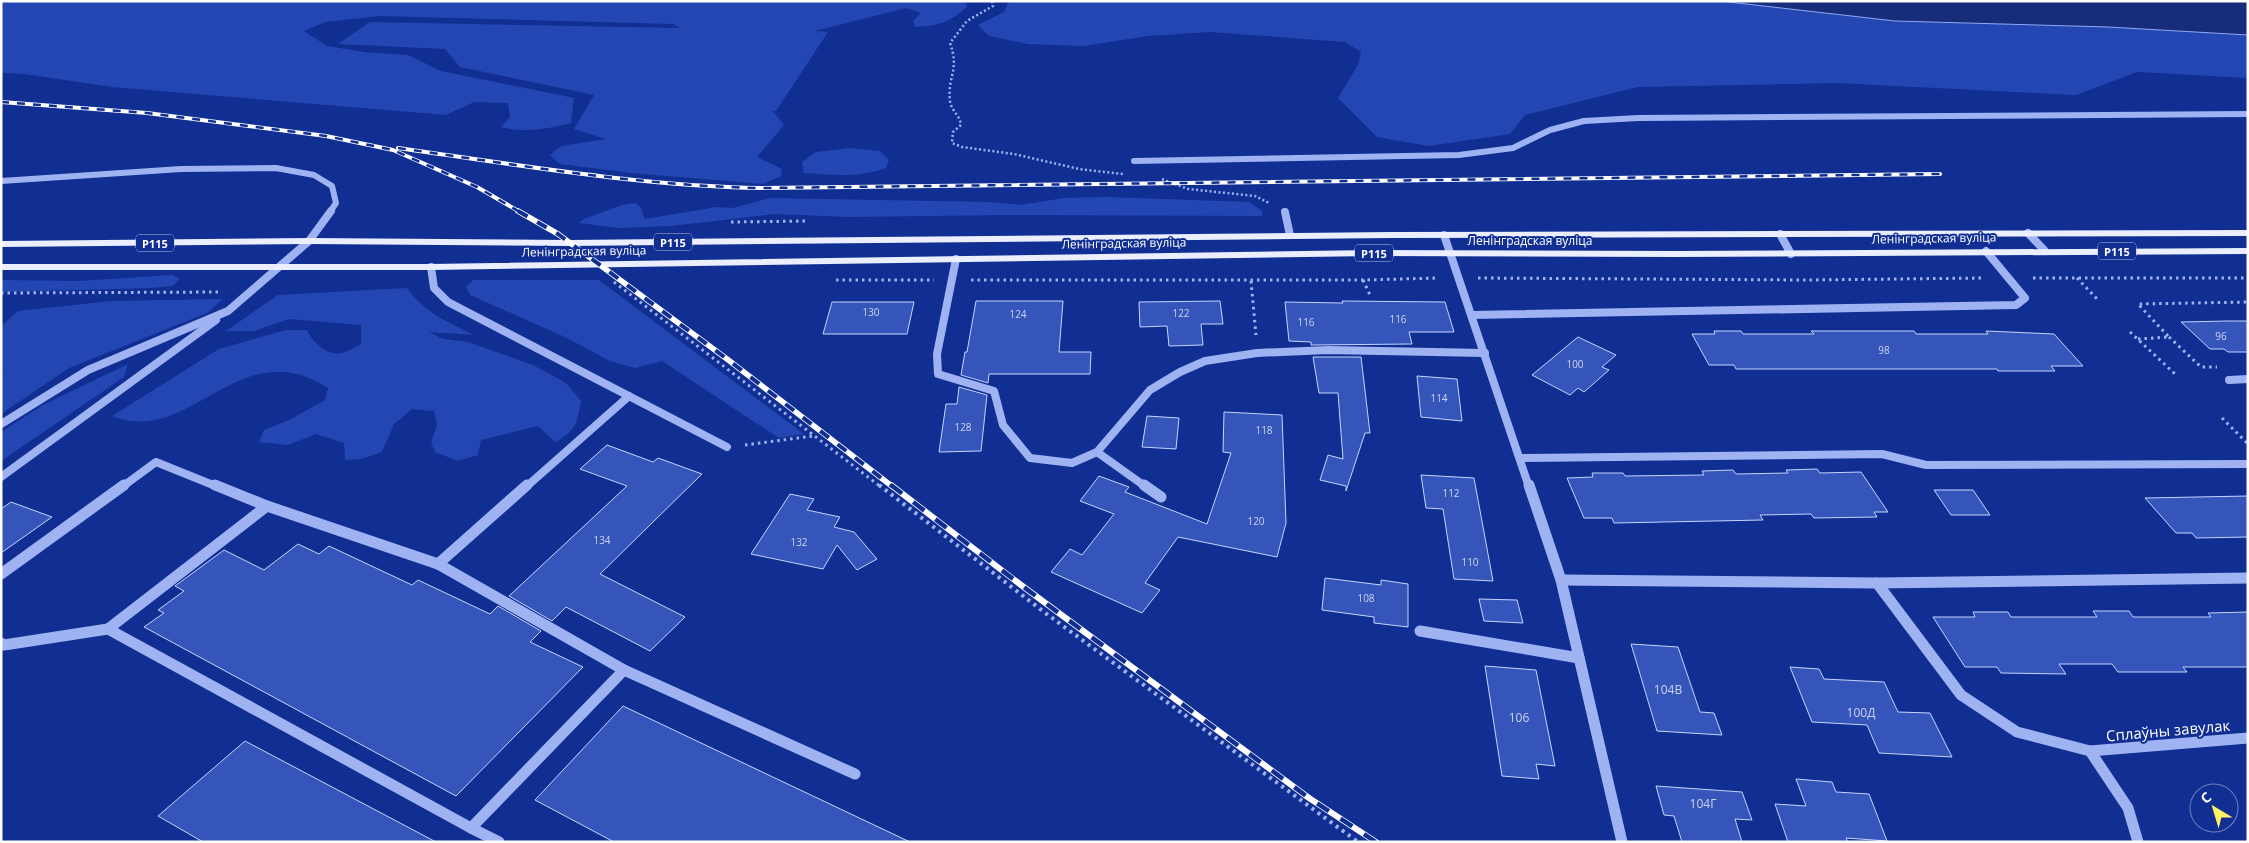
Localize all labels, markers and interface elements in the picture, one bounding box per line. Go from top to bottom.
street label: Ленінградская вуліца [1871,228,1997,248]
street label: Ленінградская вуліца [1468,232,1592,249]
road number: Р115 [654,233,692,250]
street label: Ленінградская вуліца [1061,233,1187,253]
road number: Р115 [136,234,174,252]
street label: Ленінградская вуліца [521,241,647,261]
road number: Р115 [2098,242,2136,260]
road number: Р115 [1355,244,1393,262]
house number: 130 [862,305,880,319]
house number: 122 [1172,306,1190,320]
house number: 124 [1009,307,1027,321]
house number: 116 [1389,312,1407,326]
house number: 116 [1297,315,1315,329]
house number: 96 [2215,329,2227,343]
house number: 98 [1878,343,1890,357]
house number: 100 [1566,357,1584,371]
house number: 114 [1430,391,1448,405]
house number: 128 [954,420,972,434]
house number: 118 [1255,423,1273,437]
house number: 112 [1442,486,1460,500]
house number: 120 [1247,514,1265,528]
house number: 134 [593,533,611,547]
house number: 132 [790,535,808,549]
house number: 110 [1461,555,1479,569]
house number: 108 [1357,591,1375,605]
house number: 104В [1654,681,1682,698]
house number: 100Д [1847,704,1875,721]
house number: 106 [1509,709,1529,726]
street label: Сплаўны завулак [2105,715,2231,745]
north arrow [2189,783,2239,833]
text: С [2196,787,2215,808]
house number: 104Г [1690,795,1716,812]

